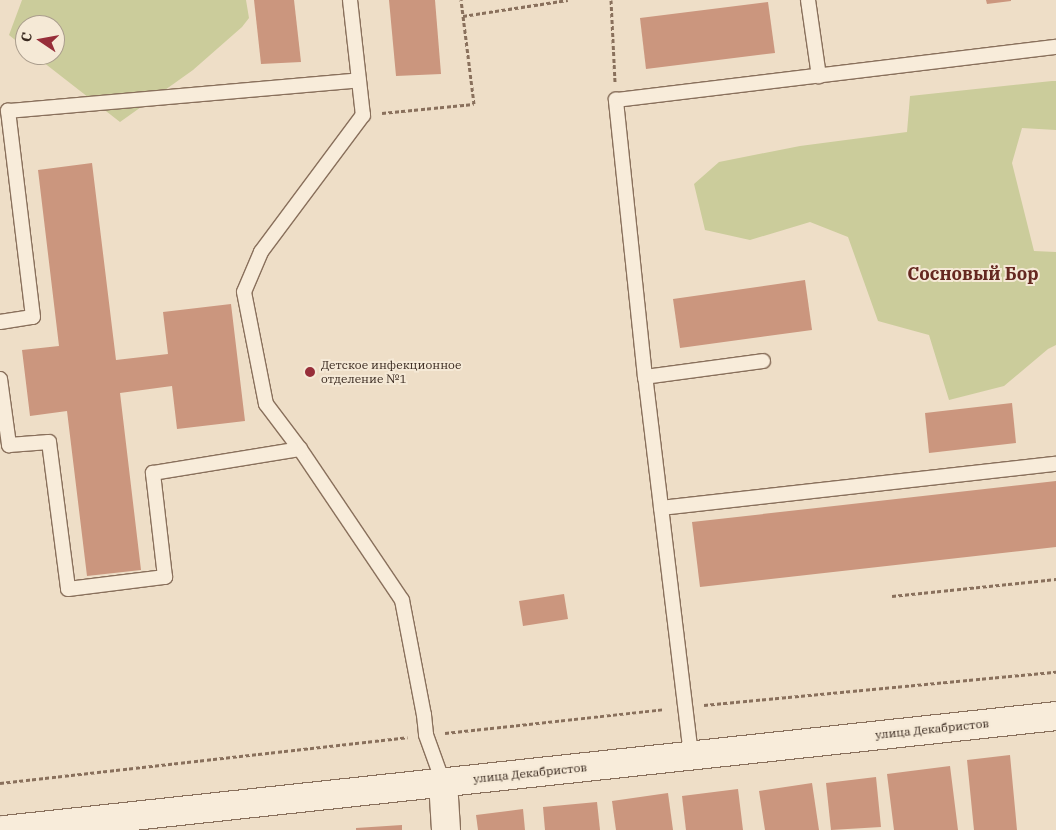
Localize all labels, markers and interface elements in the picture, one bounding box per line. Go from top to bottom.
north arrow [15,15,65,65]
text: С [17,31,36,44]
district label: Сосновый Бор [907,263,1039,285]
place label: Детское инфекционное отделение №1 [321,358,461,386]
marker: Детское инфекционное отделение №1 [303,365,317,379]
street label: улица Декабристов [875,716,989,742]
street label: улица Декабристов [473,760,587,786]

